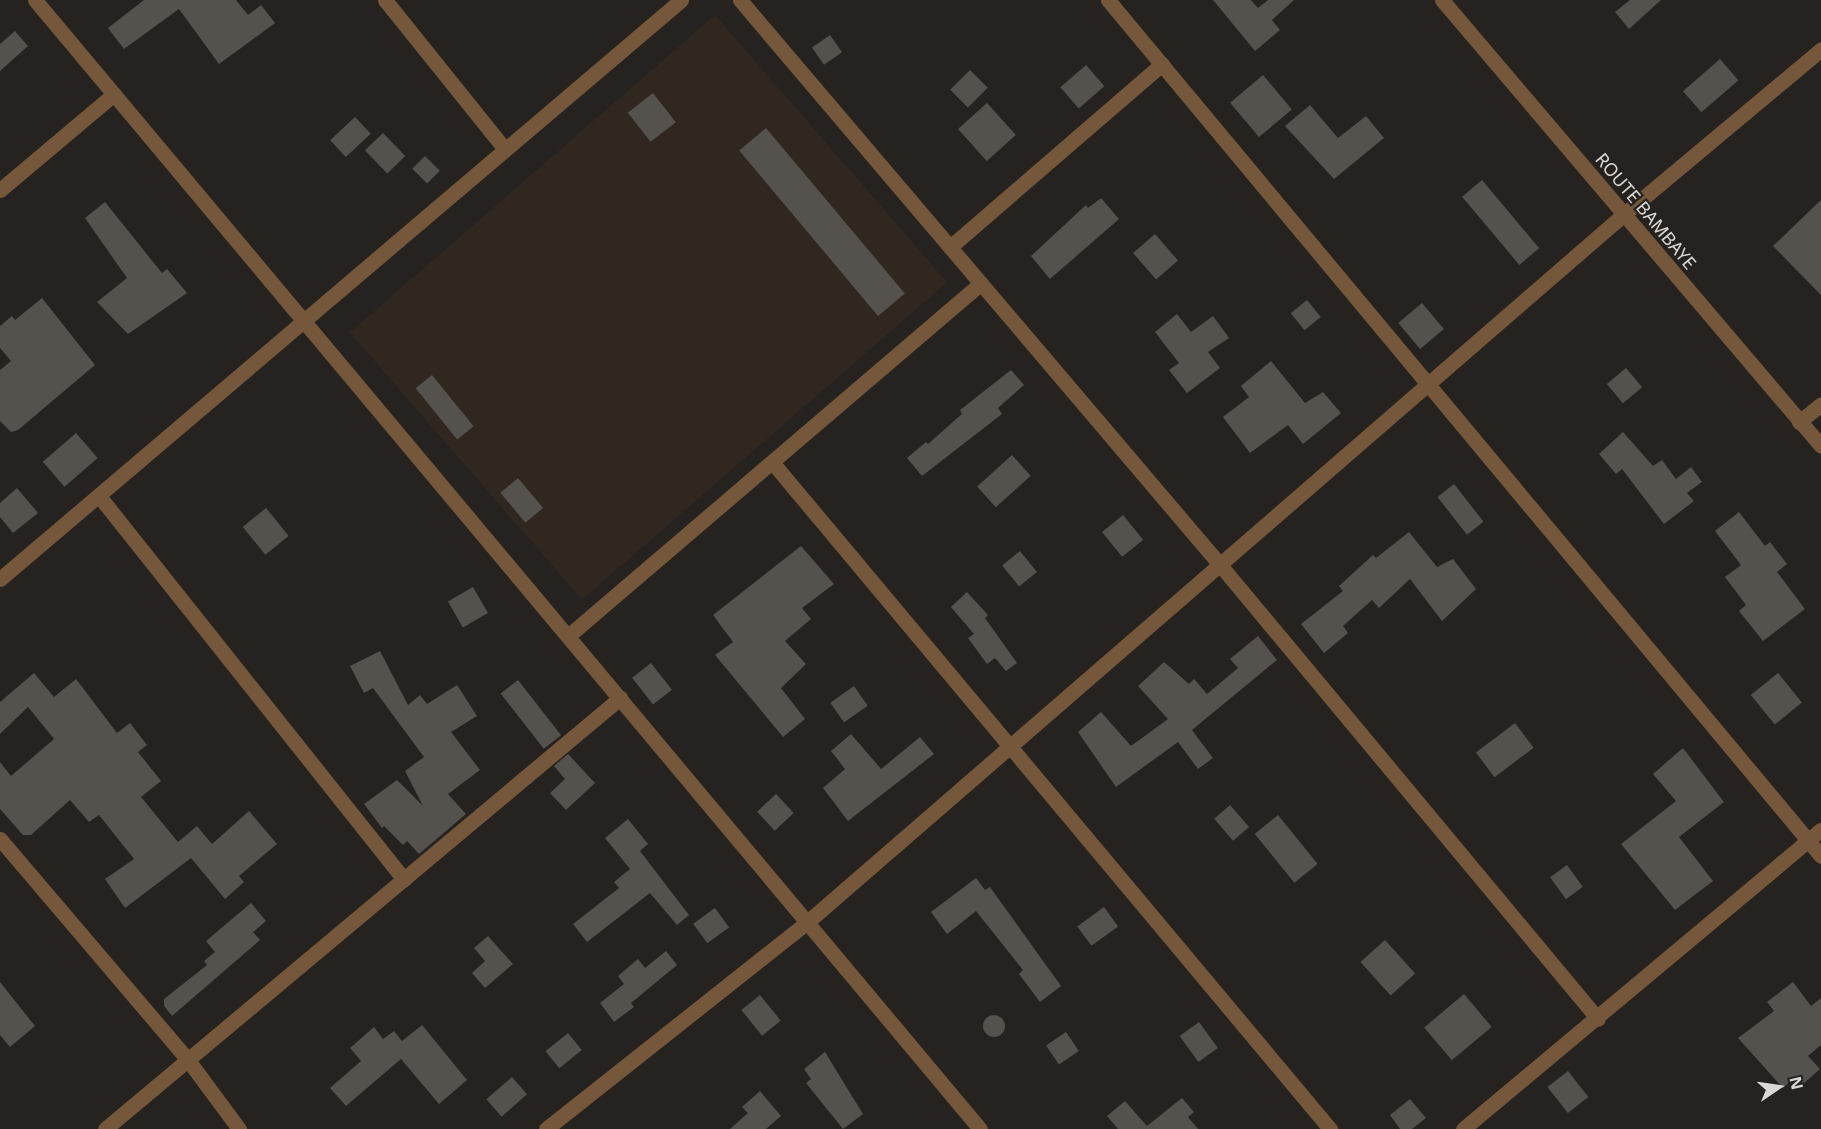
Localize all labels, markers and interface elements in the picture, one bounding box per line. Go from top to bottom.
street label: ROUTE BAMBAYE [1591,149,1701,273]
north arrow [1749,1057,1809,1117]
text: N [1784,1074,1809,1092]

